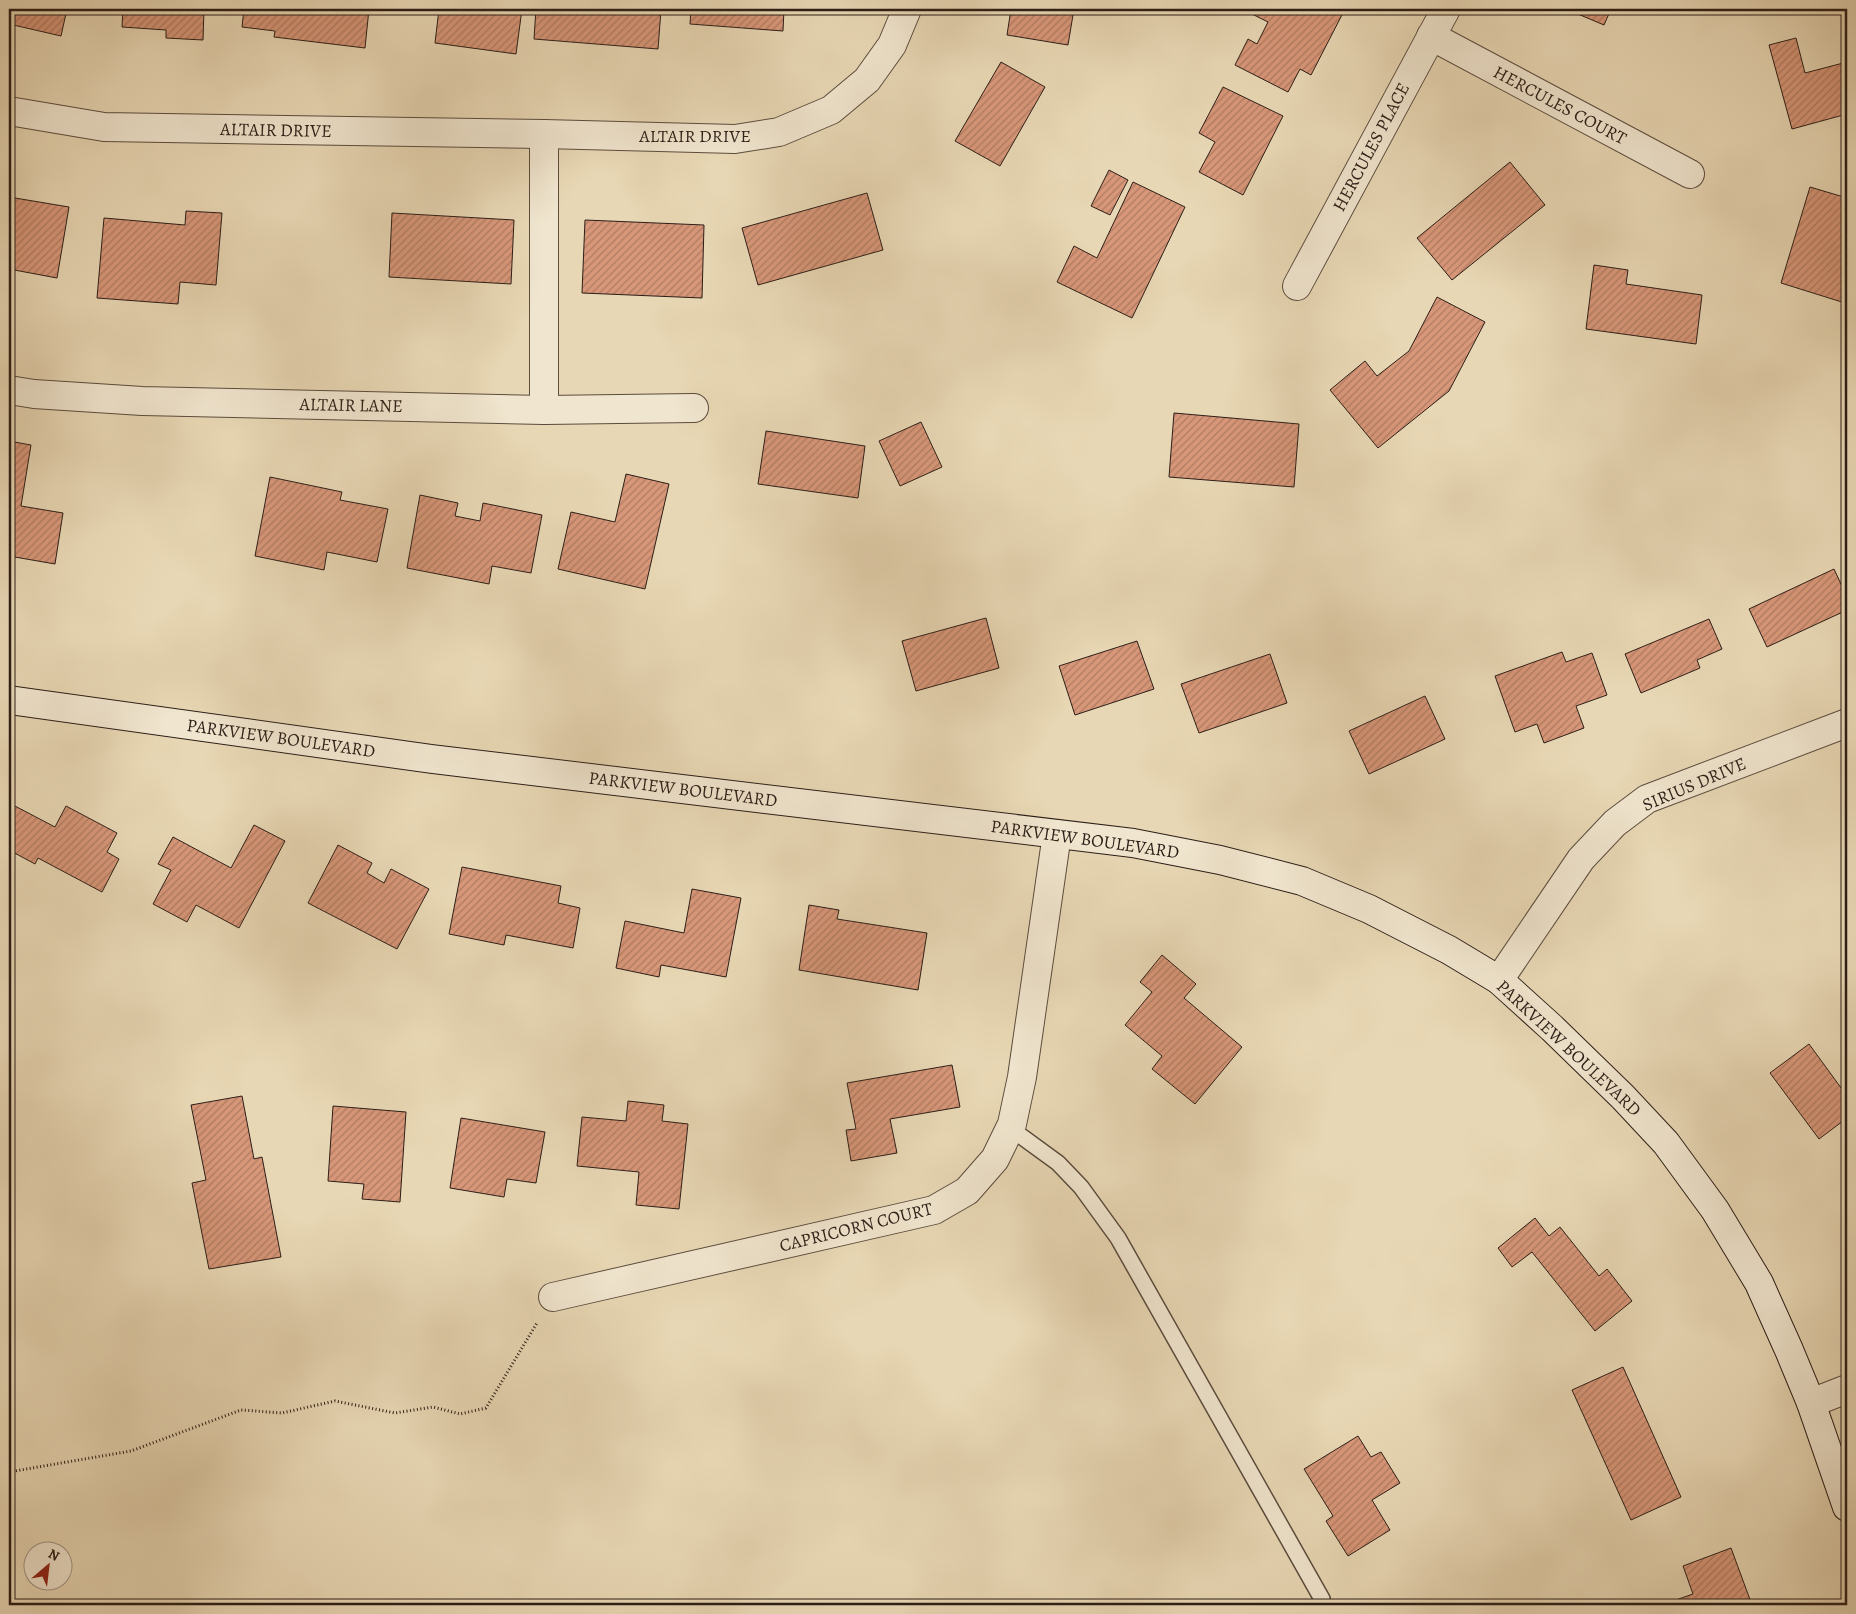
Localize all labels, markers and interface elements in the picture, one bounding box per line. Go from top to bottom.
street label: HERCULES COURT [1489,60,1631,150]
street label: HERCULES PLACE [1327,78,1415,216]
street label: ALTAIR DRIVE [219,117,332,143]
street label: ALTAIR DRIVE [638,124,751,148]
street label: ALTAIR LANE [298,392,403,418]
street label: PARKVIEW BOULEVARD [185,713,377,763]
street label: SIRIUS DRIVE [1638,751,1750,817]
street label: PARKVIEW BOULEVARD [587,766,779,812]
street label: PARKVIEW BOULEVARD [989,814,1181,864]
street label: PARKVIEW BOULEVARD [1491,974,1647,1122]
street label: CAPRICORN COURT [777,1196,935,1258]
north arrow [22,1542,72,1592]
text: N [45,1544,63,1566]

